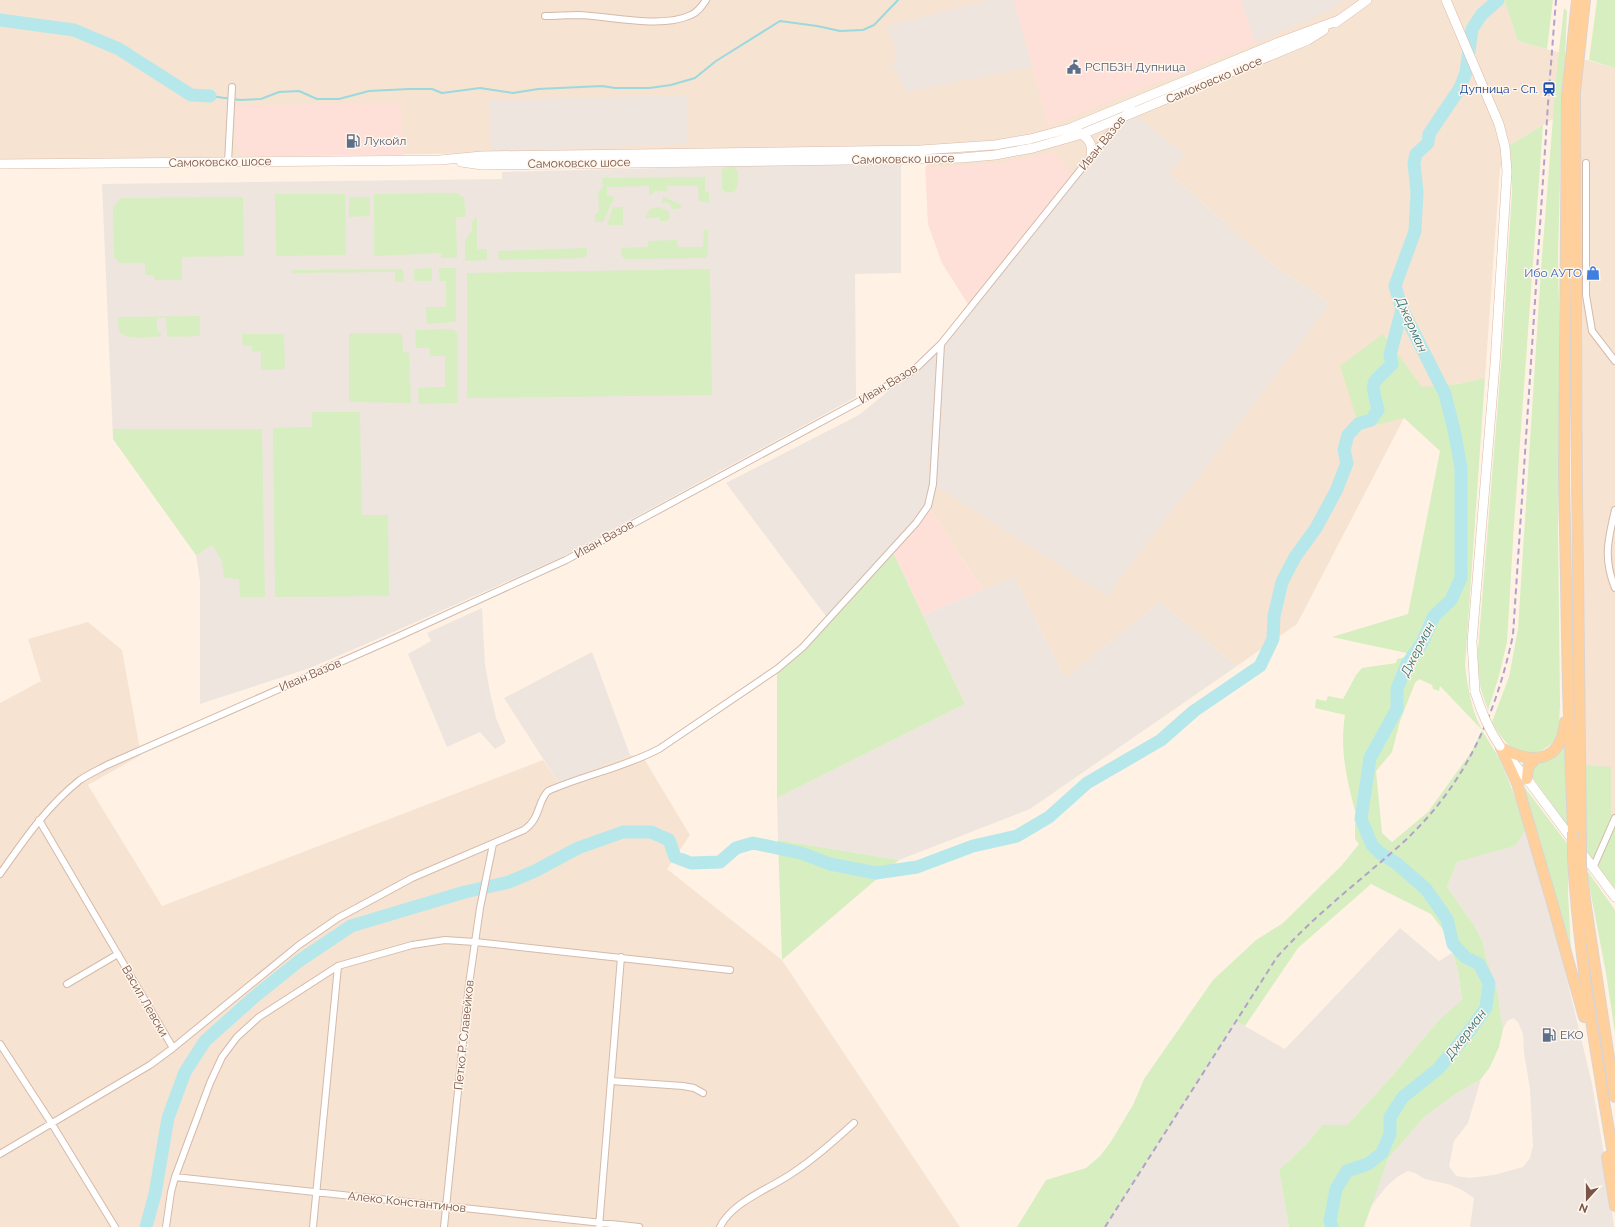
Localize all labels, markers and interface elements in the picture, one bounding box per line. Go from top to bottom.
street label: Самоковско шосе [1164,53,1264,107]
public building icon: РСПБЗН Дупница [1066,59,1082,75]
place label: РСПБЗН Дупница [1085,60,1185,74]
station icon: Дупница - Сп. [1541,81,1557,97]
place label: Дупница - Сп. [1460,82,1538,96]
street label: Иван Вазов [1076,113,1128,173]
fuel station icon: Лукойл [345,133,361,149]
place label: Лукойл [364,134,406,148]
street label: Самоковско шосе [851,151,955,167]
street label: Самоковско шосе [168,154,272,170]
street label: Самоковско шосе [527,155,631,171]
shop icon: Ибо АУТО [1585,265,1601,281]
place label: Ибо АУТО [1524,266,1582,280]
water label: Джерман [1392,293,1431,355]
street label: Иван Вазов [856,361,920,407]
street label: Иван Вазов [572,517,636,561]
water label: Джерман [1397,619,1438,680]
street label: Иван Вазов [277,656,343,694]
street label: Васил Левски [119,963,171,1039]
street label: Петко Р. Славейков [451,979,477,1091]
water label: Джерман [1441,1006,1489,1063]
fuel station icon: EKO [1541,1027,1557,1043]
place label: EKO [1560,1028,1584,1042]
north arrow [1567,1179,1607,1219]
street label: Алеко Константинов [347,1189,467,1215]
text: N [1577,1200,1590,1215]

